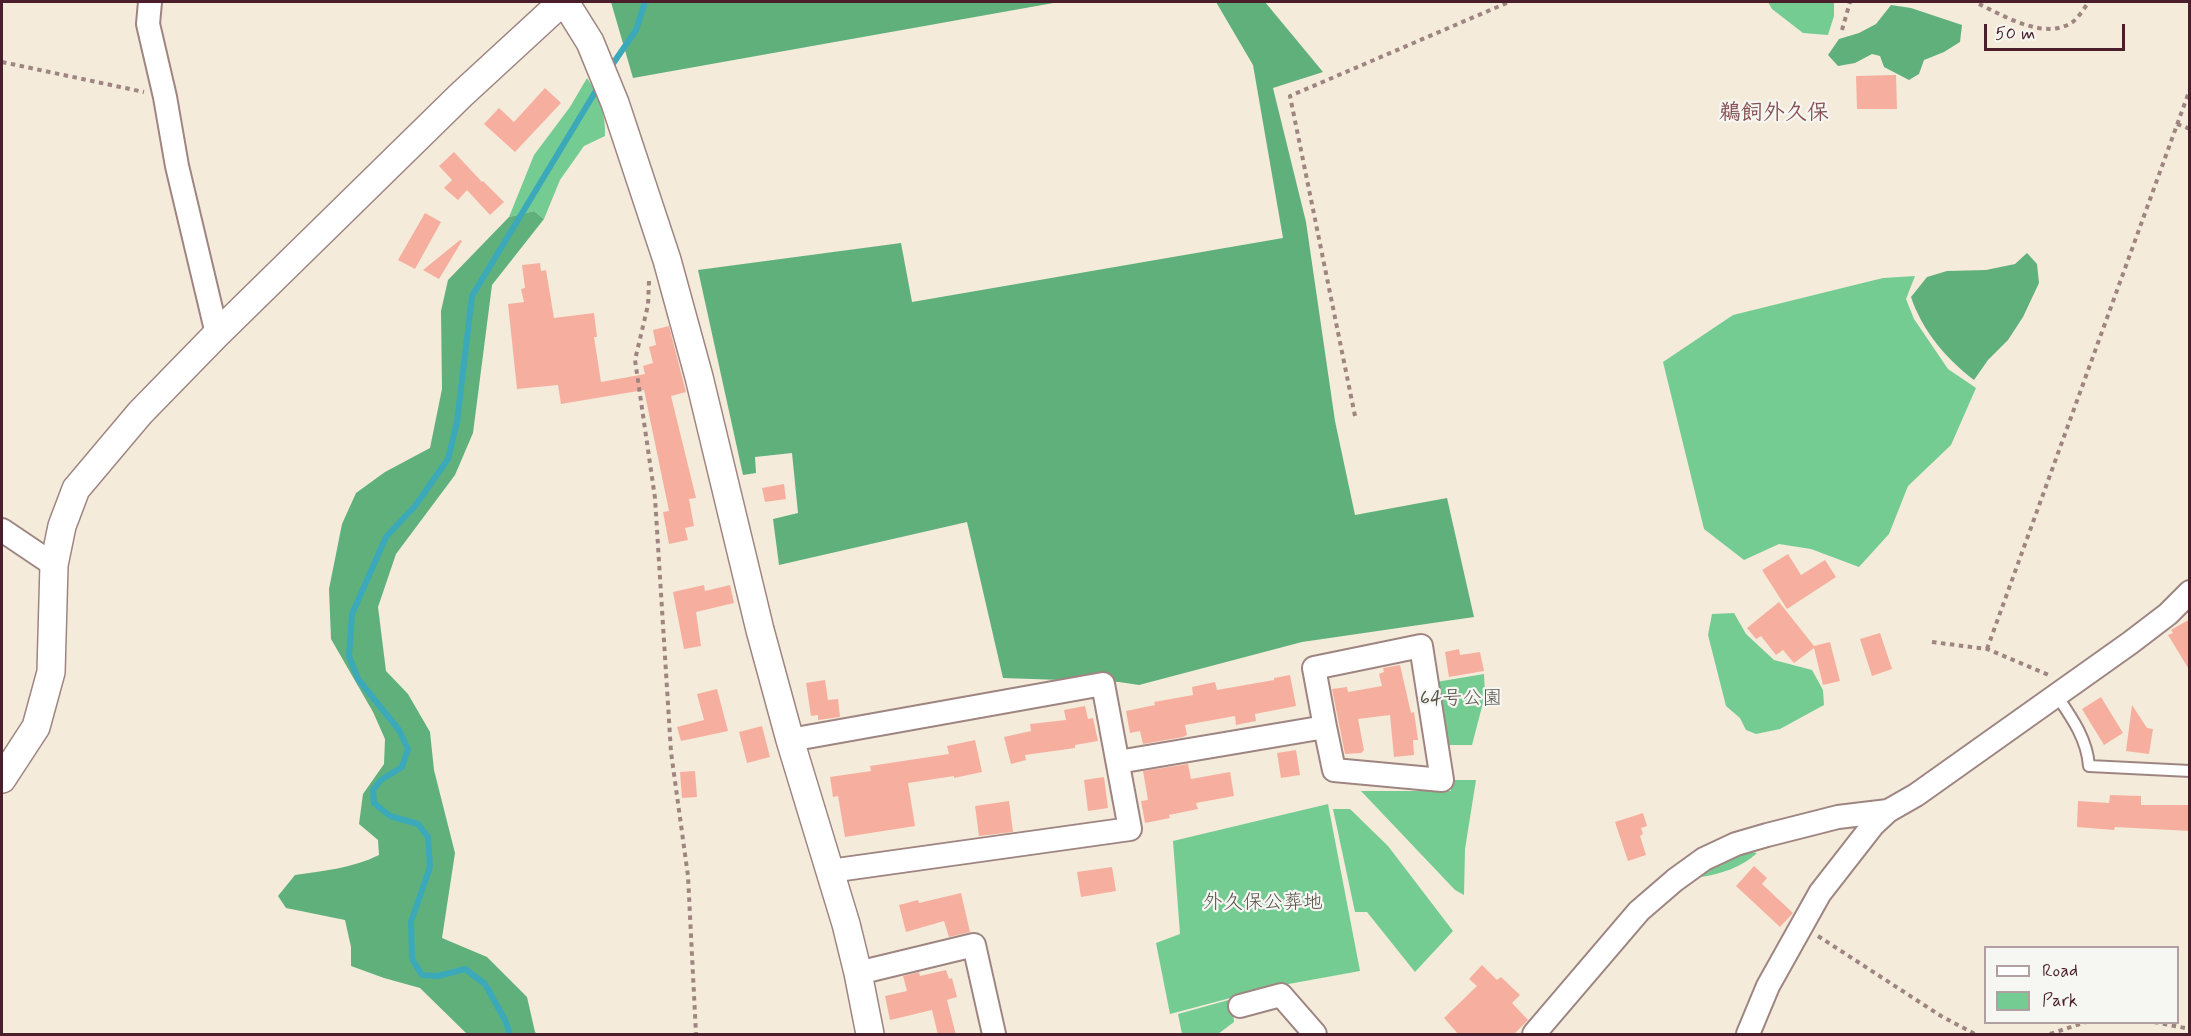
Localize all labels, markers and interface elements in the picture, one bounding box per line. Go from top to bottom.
scale bar [1987,12,2128,50]
text: 50 m [1995,22,2035,46]
district label: 鵜飼外久保 [1719,101,1829,127]
park label: 64号公園 [1420,688,1502,712]
park label: 外久保公葬地 [1203,892,1323,916]
legend [1984,946,2179,1024]
text: Road [2042,959,2078,983]
text: Park [2042,989,2078,1013]

